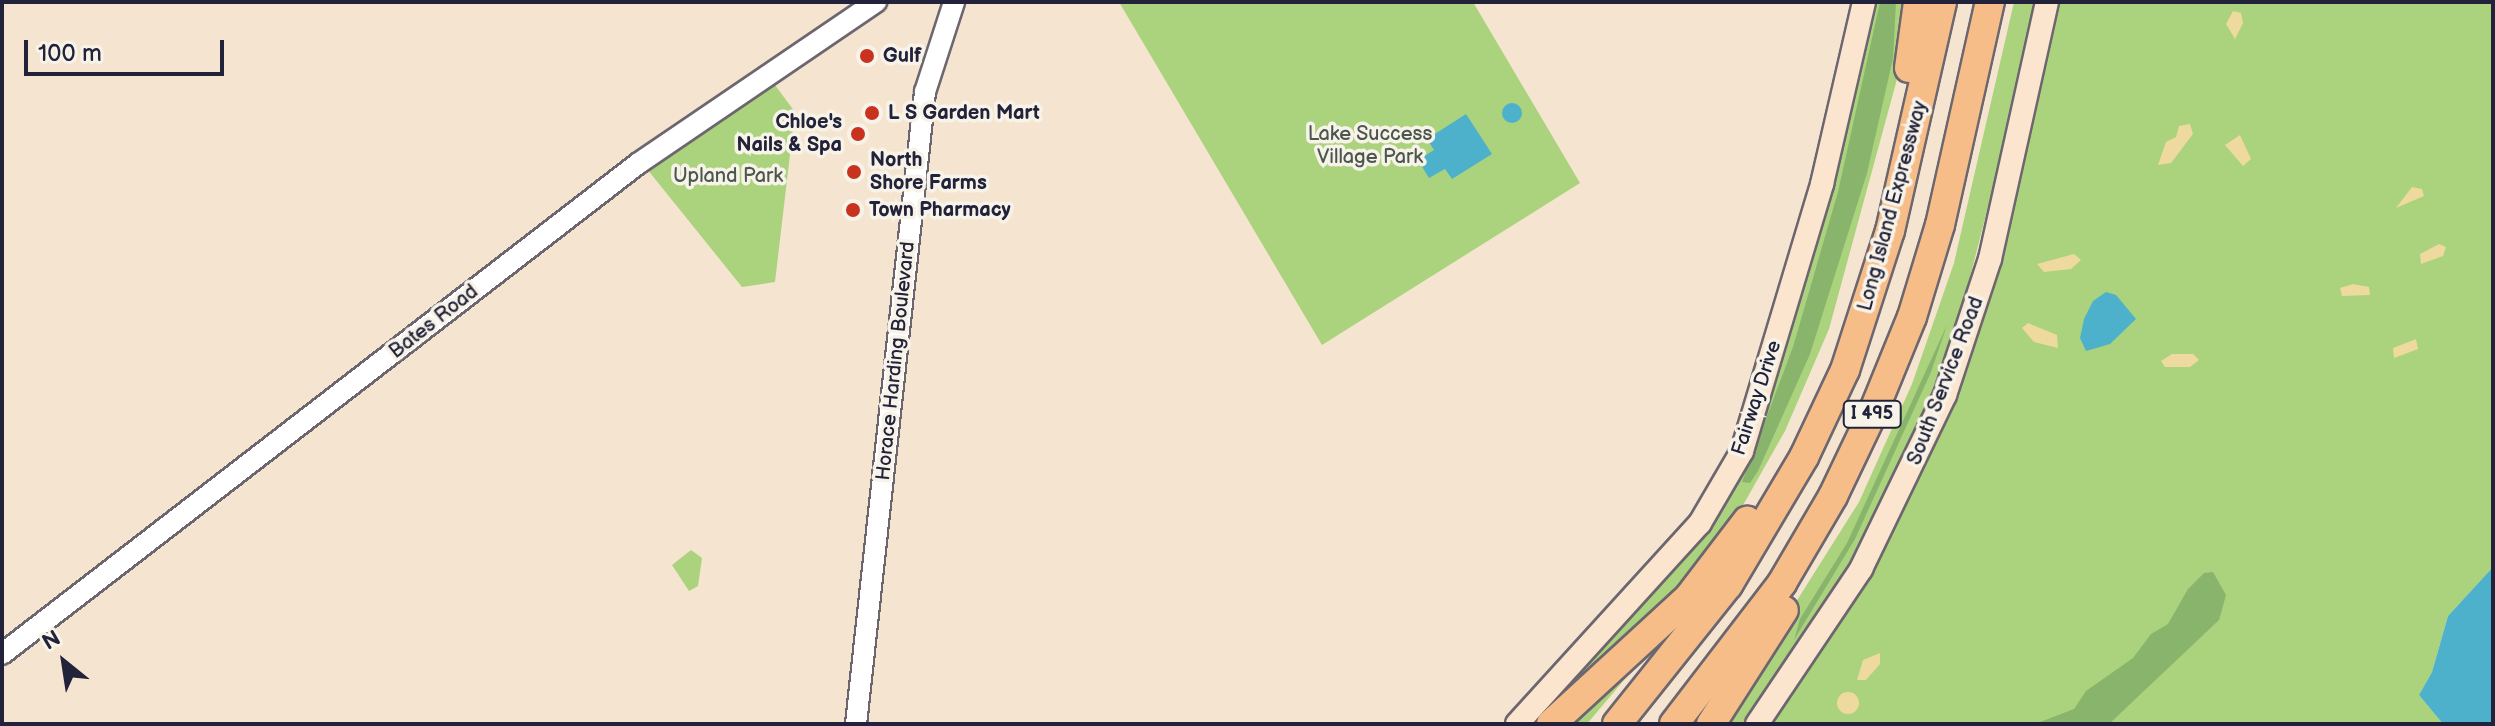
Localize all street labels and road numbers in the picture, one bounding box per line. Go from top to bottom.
street label: Long Island Expressway [1853,98,1933,314]
street label: Horace Harding Boulevard [872,240,920,482]
street label: Bates Road [385,280,483,364]
street label: South Service Road [1903,293,1989,469]
street label: Fairway Drive [1727,337,1787,459]
road number: I 495 [1842,400,1902,428]

